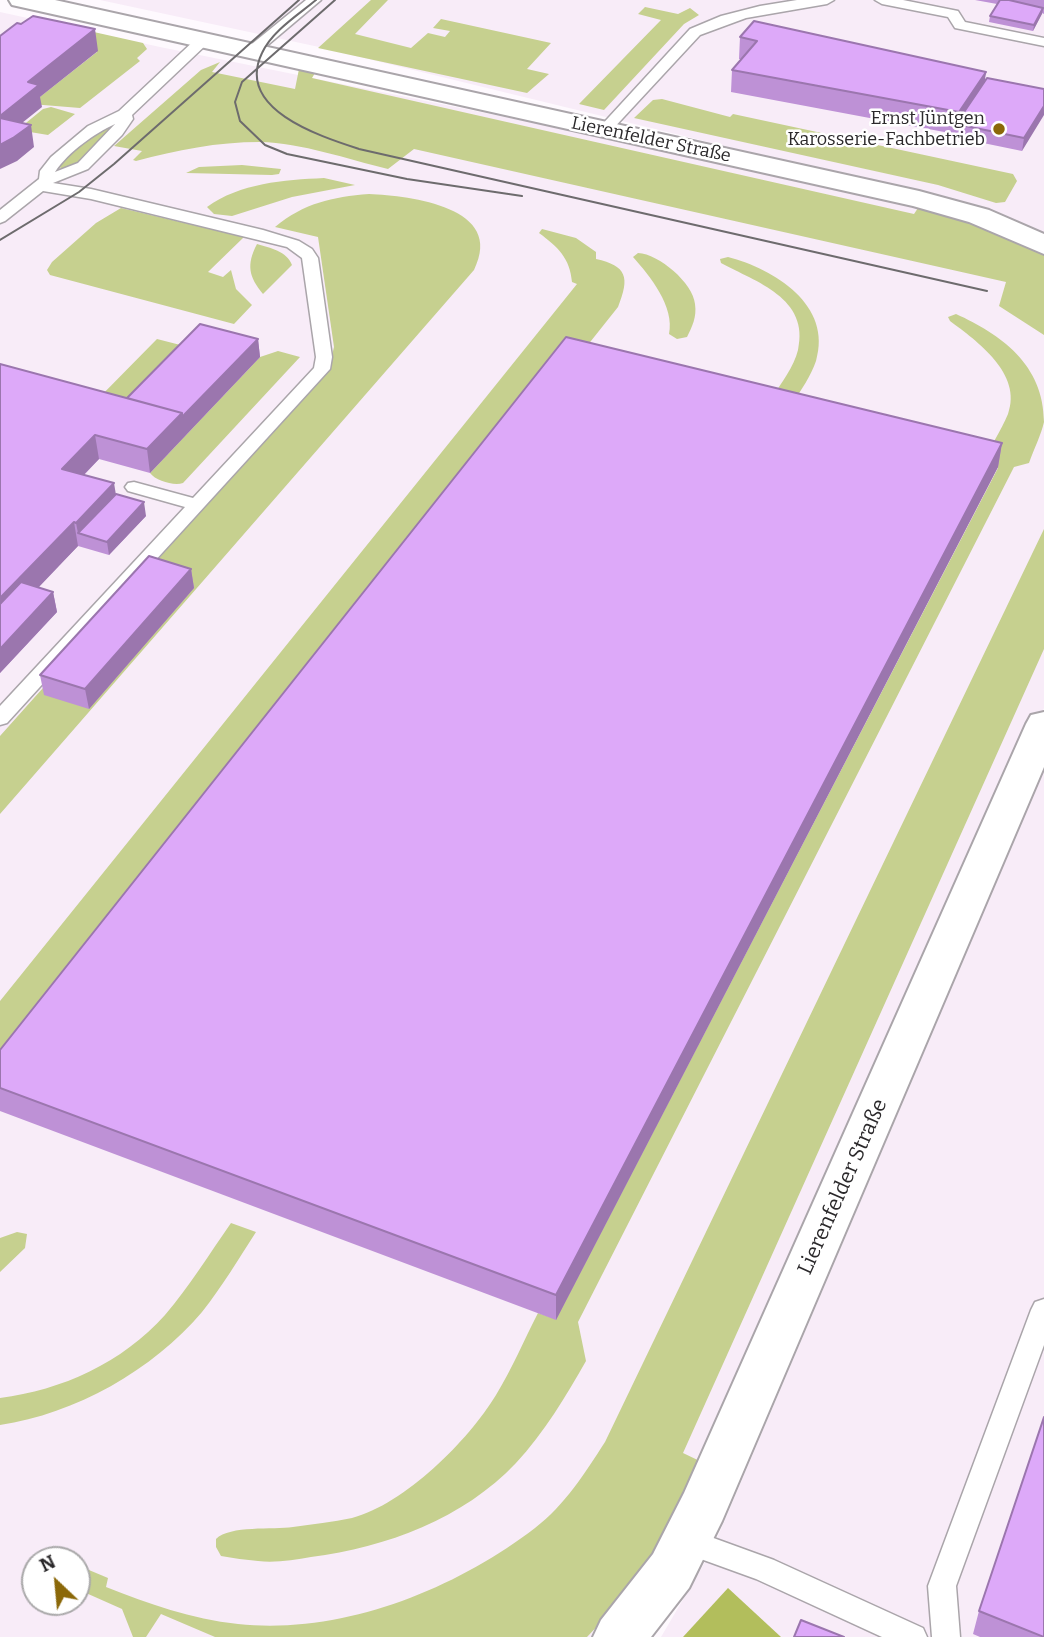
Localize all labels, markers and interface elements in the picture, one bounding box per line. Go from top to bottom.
place label: Ernst Jüntgen Karosserie-Fachbetrieb [787,108,985,150]
street label: Lierenfelder Straße [569,113,733,167]
marker: Ernst Jüntgen Karosserie-Fachbetrieb [991,121,1007,137]
street label: Lierenfelder Straße [793,1095,893,1279]
north arrow [21,1546,91,1616]
text: N [36,1550,59,1577]

